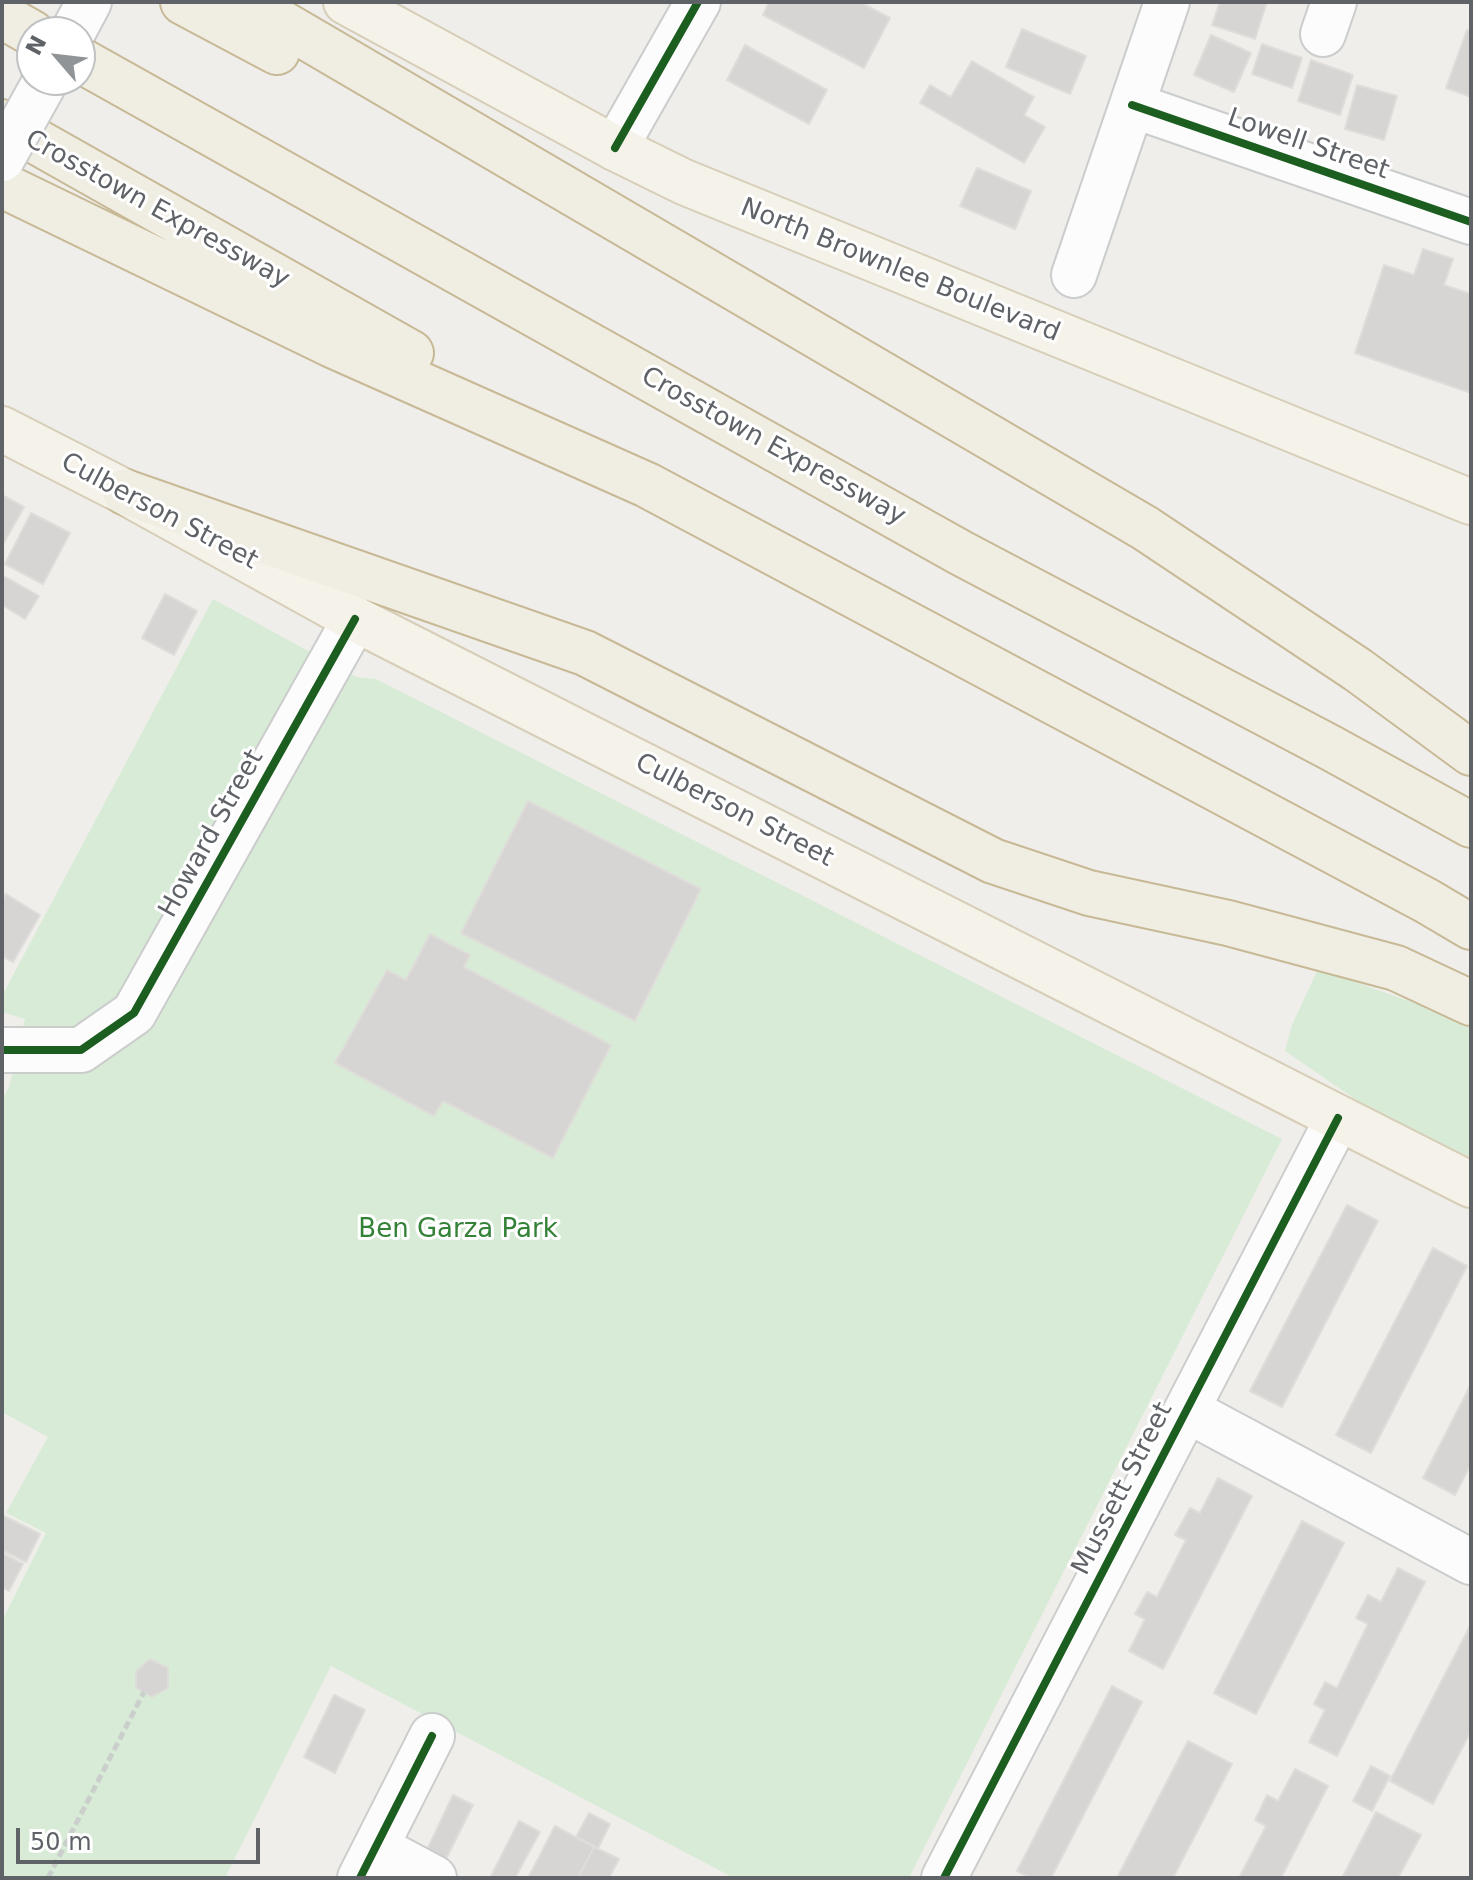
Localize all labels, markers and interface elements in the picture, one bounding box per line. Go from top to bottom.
north arrow [16,16,96,96]
text: N [21,31,51,59]
street label: Lowell Street [1223,103,1393,187]
street label: Crosstown Expressway [19,124,295,296]
street label: North Brownlee Boulevard [736,193,1064,349]
street label: Crosstown Expressway [635,361,911,533]
street label: Culberson Street [55,447,263,577]
street label: Howard Street [153,745,271,923]
street label: Culberson Street [630,748,838,874]
park label: Ben Garza Park [358,1214,558,1246]
street label: Mussett Street [1066,1397,1180,1581]
scale bar [20,1812,264,1862]
text: 50 m [30,1828,92,1856]

